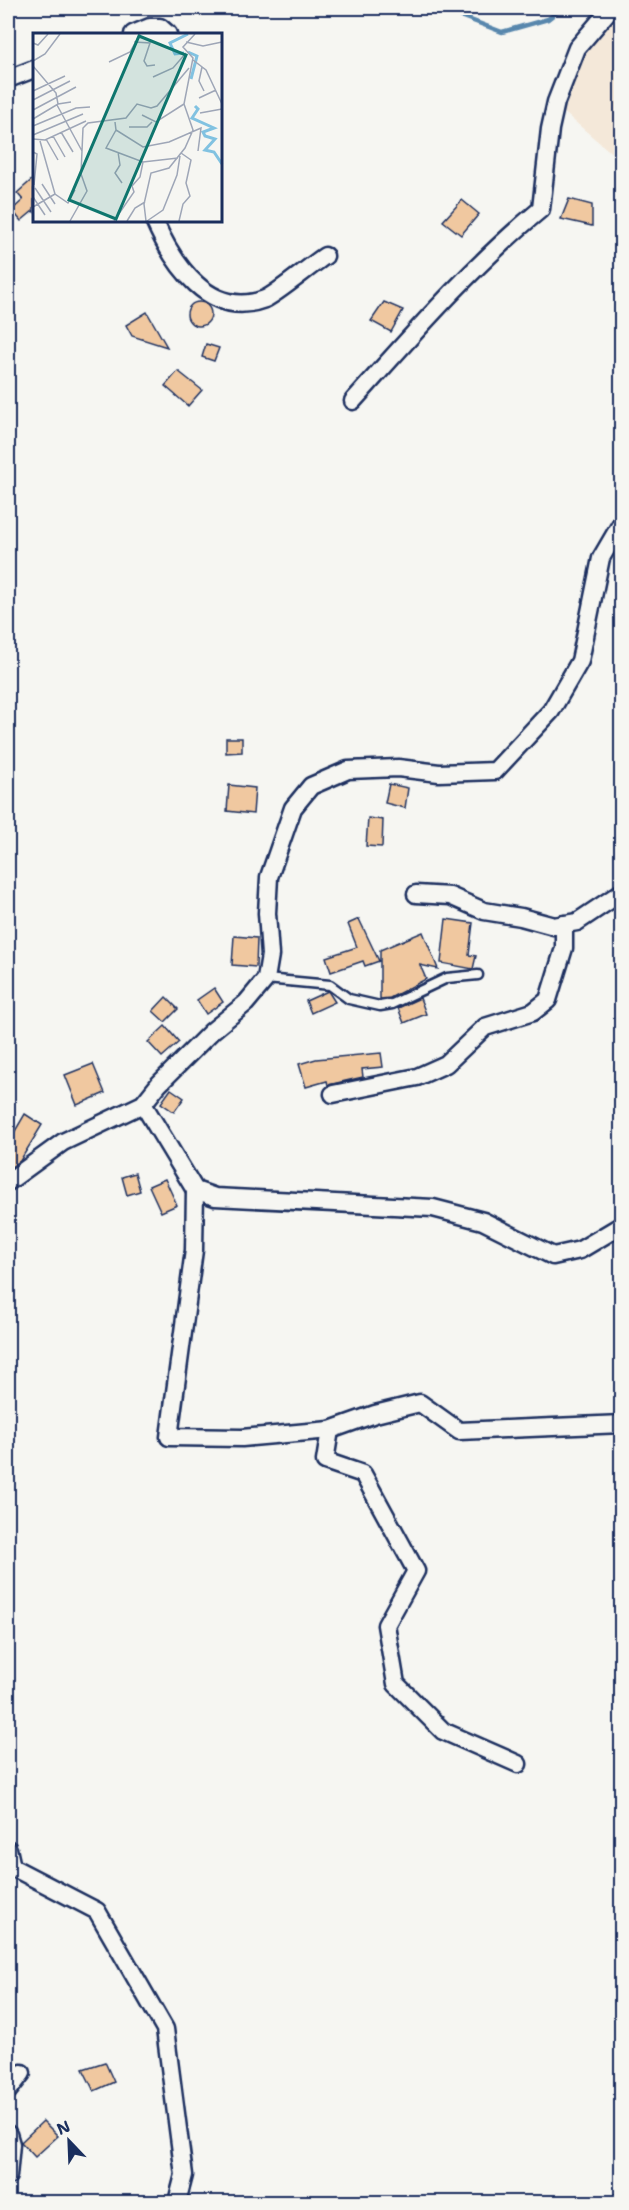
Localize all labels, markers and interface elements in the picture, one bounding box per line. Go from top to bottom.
inset map [33,33,222,222]
north arrow [39,2111,99,2171]
text: N [53,2116,73,2140]

